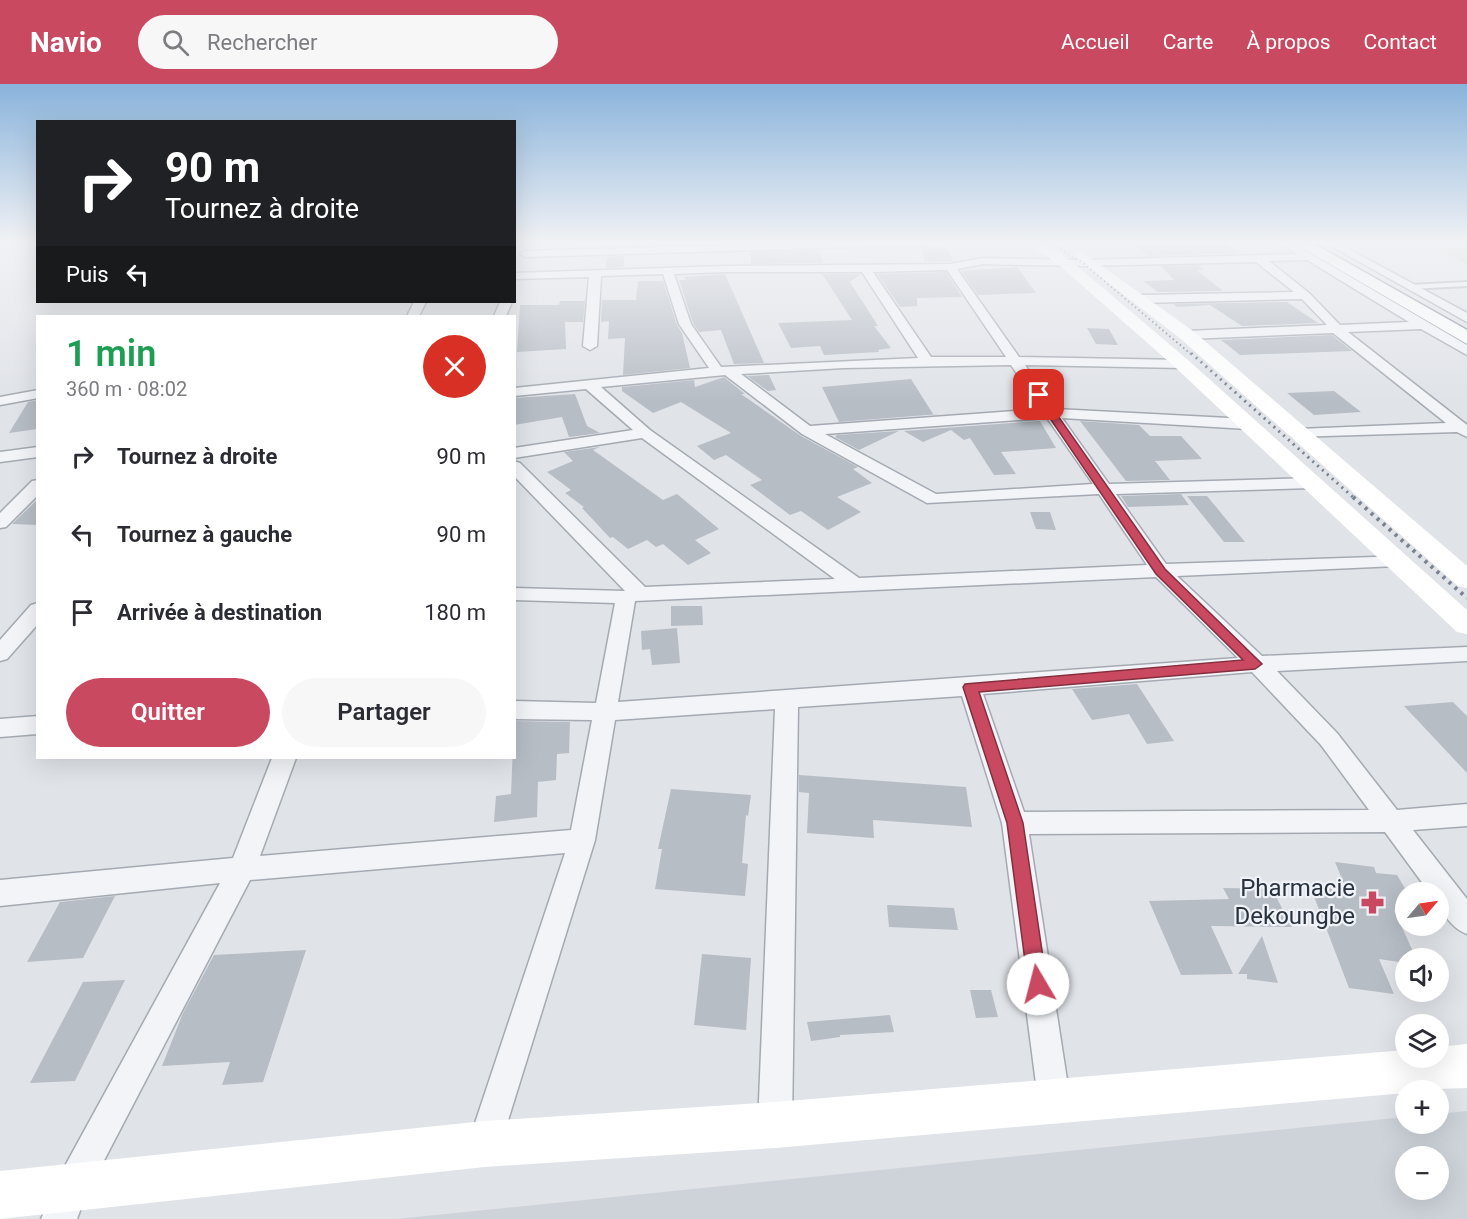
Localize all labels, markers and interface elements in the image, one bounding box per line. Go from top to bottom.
search box [138,15,558,69]
text: Navio [30,26,102,59]
icon: search [159,26,192,59]
text: Rechercher [207,30,317,55]
text: Accueil [1061,30,1130,54]
text: Carte [1163,30,1213,54]
text: À propos [1246,30,1331,54]
text: Contact [1364,30,1437,54]
text: 90 m [165,143,260,192]
icon: right [66,144,144,222]
text: Tournez à droite [165,193,359,225]
icon: left [121,258,154,291]
text: Puis [66,262,109,287]
text: 1 min [66,333,156,375]
button: close [423,335,486,398]
pin [1013,369,1064,420]
text: 360 m · 08:02 [66,377,187,401]
icon: arrive [1022,378,1055,411]
icon: right [66,440,99,473]
text: Tournez à droite [117,444,277,469]
text: 90 m [437,444,486,469]
icon: left [66,518,99,551]
text: Tournez à gauche [117,522,292,547]
text: 90 m [437,522,486,547]
icon: arrive [66,596,99,629]
text: Arrivée à destination [117,600,322,625]
text: 180 m [424,600,486,625]
button: Quitter [66,678,270,747]
button: Partager [282,678,486,747]
place label: Pharmacie Dekoungbe [1235,874,1355,930]
north arrow [1395,882,1449,936]
map controls [1395,882,1449,1200]
pharmacy icon: Pharmacie Dekoungbe [1360,889,1386,915]
button: sound [1395,948,1449,1002]
position arrow [1006,952,1070,1016]
button: layers [1395,1014,1449,1068]
button: + [1395,1080,1449,1134]
button: − [1395,1146,1449,1200]

